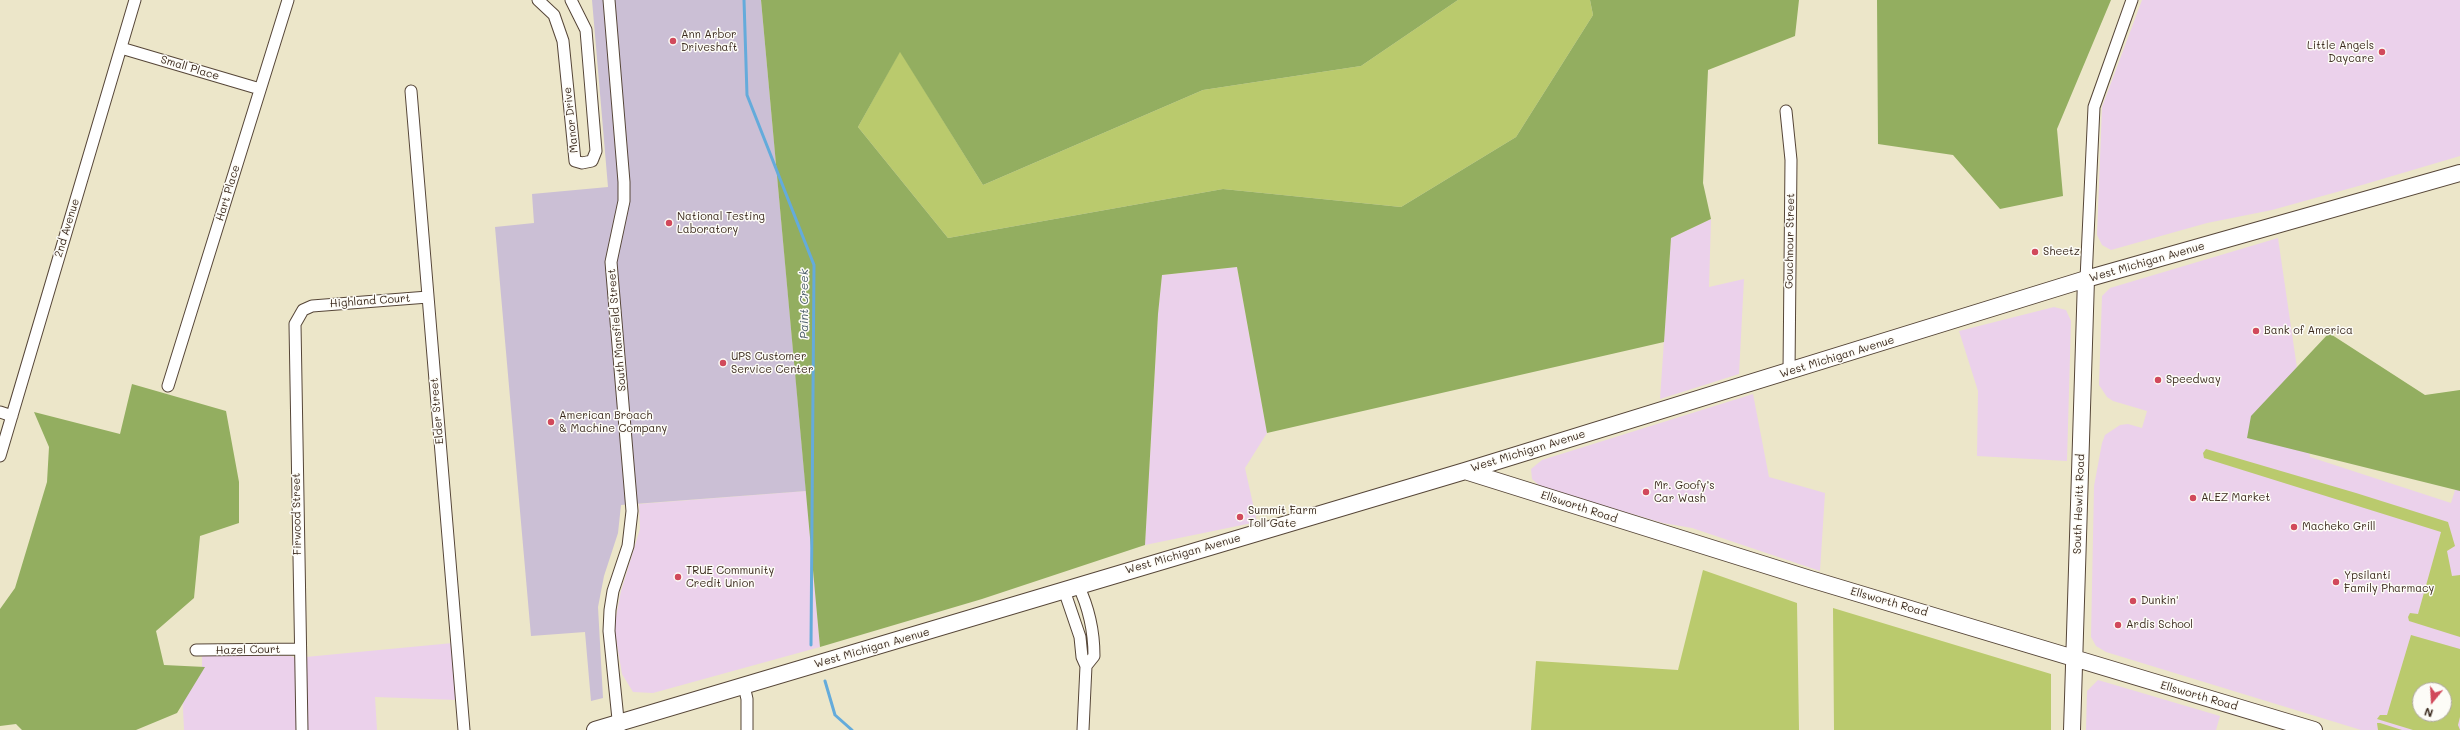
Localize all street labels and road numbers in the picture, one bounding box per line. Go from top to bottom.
street label: Small Place [159,53,221,83]
street label: Manor Drive [561,86,581,154]
street label: Hart Place [213,163,243,223]
street label: Gouchnour Street [1783,193,1797,289]
street label: 2nd Avenue [52,197,82,259]
street label: West Michigan Avenue [2088,239,2206,285]
street label: South Mansfield Street [605,268,629,392]
street label: Highland Court [329,292,411,310]
street label: West Michigan Avenue [1778,333,1896,381]
street label: Elder Street [428,377,446,445]
street label: West Michigan Avenue [1469,427,1587,475]
street label: South Hewitt Road [2071,454,2087,554]
street label: Firwood Street [290,473,304,555]
street label: Ellsworth Road [1539,488,1619,526]
street label: West Michigan Avenue [1124,531,1242,577]
street label: Ellsworth Road [1849,585,1929,619]
street label: West Michigan Avenue [813,625,931,671]
street label: Hazel Court [216,643,280,657]
street label: Ellsworth Road [2159,679,2239,713]

